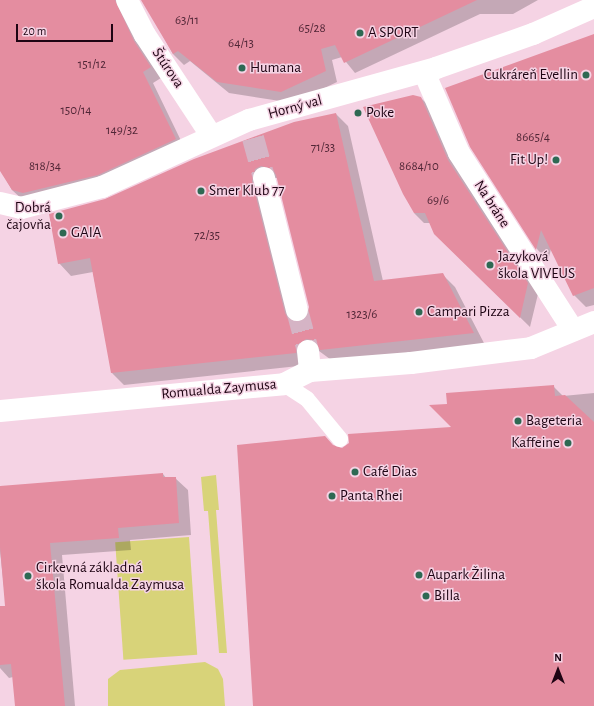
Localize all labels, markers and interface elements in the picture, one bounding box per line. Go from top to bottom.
house number: 63/11 [175,13,199,29]
scale bar [18,16,115,42]
house number: 65/28 [298,21,326,37]
place label: A SPORT [368,24,419,42]
text: 20 m [23,25,46,37]
marker: A SPORT [355,28,365,38]
house number: 64/13 [228,36,254,52]
street label: Štúrova [148,45,188,91]
house number: 151/12 [78,57,106,73]
place label: Humana [250,59,301,77]
marker: Humana [237,63,247,73]
place label: Cukráreň Evellin [484,66,578,84]
marker: Cukráreň Evellin [581,70,591,80]
street label: Horný val [266,91,324,123]
house number: 150/14 [60,103,92,119]
place label: Poke [366,104,394,122]
marker: Poke [353,108,363,118]
house number: 149/32 [106,123,138,139]
house number: 8665/4 [516,130,550,146]
house number: 71/33 [311,140,335,156]
place label: Fit Up! [510,151,548,169]
marker: Fit Up! [551,155,561,165]
house number: 818/34 [29,159,61,175]
house number: 8684/10 [399,159,439,175]
street label: Na bráne [470,177,514,231]
place label: Smer Klub 77 [209,182,284,200]
marker: Smer Klub 77 [196,186,206,196]
house number: 69/6 [427,193,449,209]
place label: Dobrá čajovňa [6,198,51,233]
marker: Dobrá čajovňa [54,211,64,221]
place label: GAIA [71,224,101,242]
marker: GAIA [58,228,68,238]
house number: 72/35 [194,228,220,244]
place label: Jazyková škola VIVEUS [498,247,575,282]
marker: Jazyková škola VIVEUS [485,260,495,270]
place label: Campari Pizza [427,303,510,321]
house number: 1323/6 [347,307,377,323]
marker: Campari Pizza [414,307,424,317]
street label: Romualda Zaymusa [161,375,277,403]
place label: Bageteria [526,412,582,430]
marker: Bageteria [513,416,523,426]
place label: Kaffeine [511,434,560,452]
marker: Kaffeine [563,438,573,448]
place label: Café Dias [363,463,417,481]
marker: Café Dias [350,467,360,477]
place label: Panta Rhei [340,487,403,505]
marker: Panta Rhei [327,491,337,501]
place label: Cirkevná základná škola Romualda Zaymusa [36,558,184,593]
place label: Aupark Žilina [427,566,505,584]
marker: Aupark Žilina [414,570,424,580]
marker: Cirkevná základná škola Romualda Zaymusa [23,571,33,581]
place label: Billa [434,587,460,605]
marker: Billa [421,591,431,601]
north arrow [538,650,578,690]
text: N [554,652,562,663]

